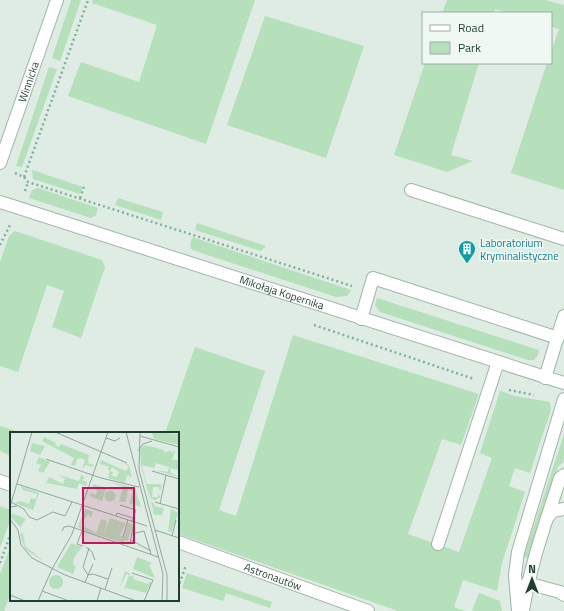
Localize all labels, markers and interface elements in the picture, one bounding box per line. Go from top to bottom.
legend [422,12,552,64]
text: Road [458,18,484,37]
text: Park [458,38,481,57]
street label: Winnicka [14,59,43,104]
place label: Laboratorium Kryminalistyczne [480,235,559,264]
building icon: Laboratorium Kryminalistyczne [457,239,477,264]
street label: Mikołaja Kopernika [237,271,327,314]
inset map [10,432,179,601]
street label: Astronautów [242,559,305,595]
north arrow [512,559,552,599]
text: N [528,561,536,577]

